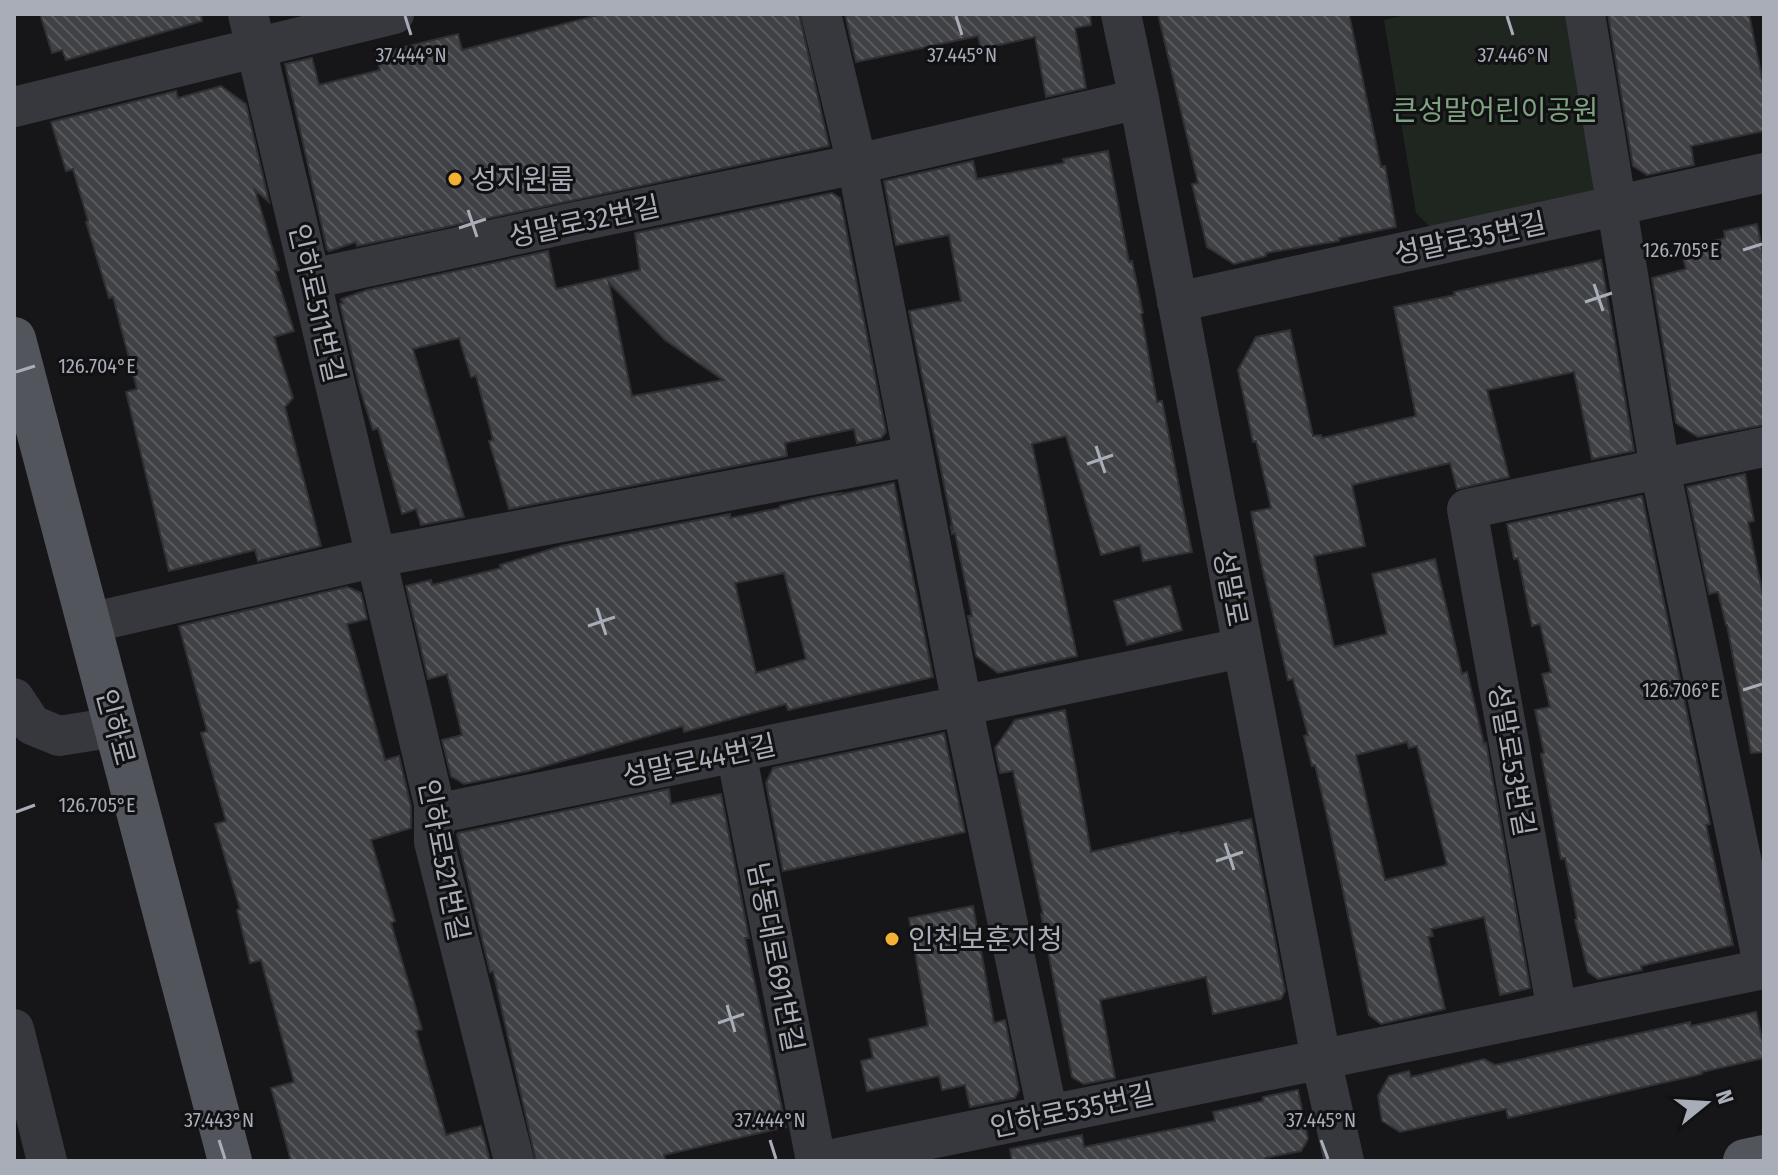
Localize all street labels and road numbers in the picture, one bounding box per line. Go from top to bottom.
street label: 성말로32번길 [506,189,663,254]
street label: 성말로35번길 [1391,206,1549,271]
street label: 인하로511번길 [282,221,351,386]
street label: 성말로 [1207,547,1254,629]
street label: 성말로53번길 [1482,681,1541,839]
street label: 인하로 [90,686,141,769]
street label: 성말로44번길 [619,728,779,793]
street label: 인하로521번길 [412,776,475,944]
street label: 남동대로691번길 [741,860,810,1055]
street label: 인하로535번길 [987,1077,1157,1144]

